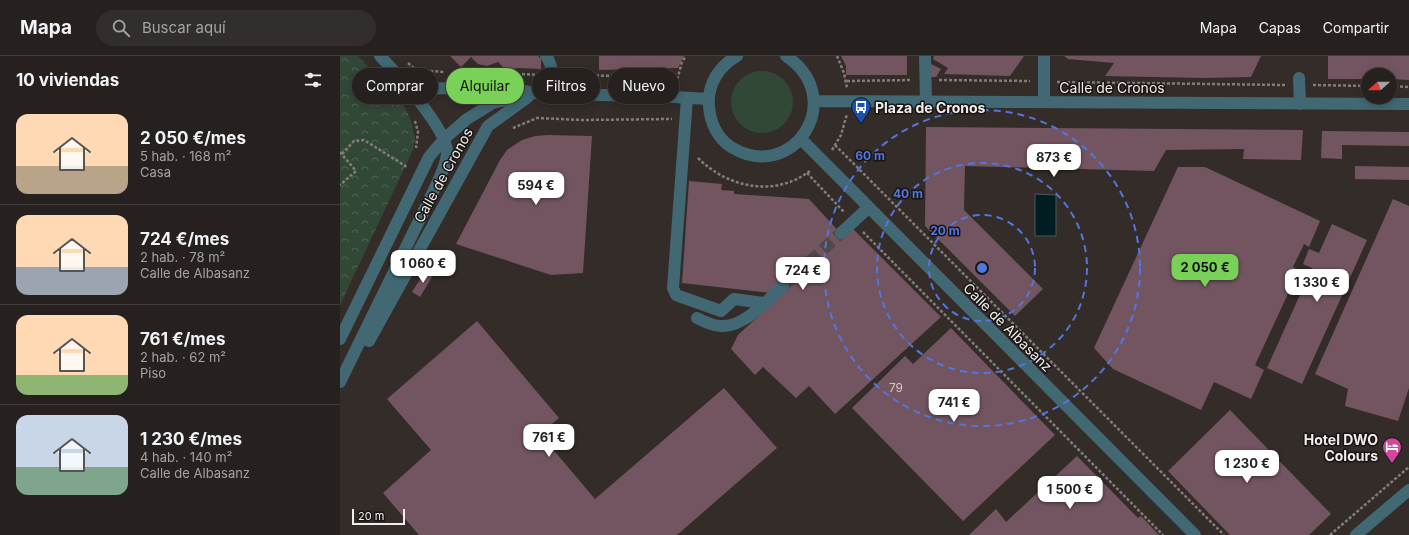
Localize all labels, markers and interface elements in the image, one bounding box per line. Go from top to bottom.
search box [96,10,376,46]
text: Mapa [20,16,72,39]
icon: search [110,17,132,39]
text: Buscar aquí [142,18,226,37]
text: Mapa [1200,19,1237,36]
text: Capas [1259,19,1301,36]
text: Compartir [1323,19,1389,36]
chip: Comprar [352,68,438,104]
chip: Alquilar [446,68,524,104]
chip: Filtros [532,68,600,104]
chip: Nuevo [608,68,679,104]
north arrow [1361,68,1397,104]
map controls [1361,68,1397,104]
icon: filters [302,69,324,91]
text: 10 viviendas [16,70,119,90]
street label: Calle de Cronos [1059,79,1165,96]
bus stop icon: Plaza de Cronos [850,96,872,124]
place label: Plaza de Cronos [875,99,986,116]
street label: Calle de Cronos [410,125,476,225]
text: 2 050 €/mes [140,128,246,148]
icon: home [48,130,96,178]
pin: 873 € [1026,144,1082,178]
text: 5 hab. · 168 m² [140,148,232,164]
text: 60 m [855,148,885,163]
text: 873 € [1036,149,1072,165]
text: Casa [140,164,171,180]
pin: 594 € [508,172,564,206]
text: 594 € [517,177,555,193]
text: 40 m [893,186,923,201]
text: 20 m [930,223,960,238]
text: 724 €/mes [140,229,229,249]
icon: home [48,231,96,279]
text: 2 hab. · 78 m² [140,249,225,265]
pin: 1 060 € [386,250,460,284]
pin: 2 050 € [1168,254,1242,288]
text: 1 060 € [400,255,446,271]
pin: 724 € [775,257,831,291]
text: 2 050 € [1180,259,1230,275]
centre of rings [975,261,989,275]
text: 724 € [785,262,821,278]
text: Calle de Albasanz [140,265,250,281]
pin: 1 330 € [1280,269,1354,303]
text: 1 330 € [1294,274,1340,290]
street label: Calle de Albasanz [960,279,1056,375]
text: 761 €/mes [140,329,225,349]
icon: home [48,331,96,379]
text: 2 hab. · 62 m² [140,349,226,365]
text: Piso [140,365,166,381]
house number: 79 [889,380,903,395]
pin: 741 € [926,389,982,423]
text: 741 € [938,394,970,410]
pin: 761 € [521,424,577,458]
text: 1 230 €/mes [140,429,242,449]
text: 761 € [532,429,566,445]
icon: home [48,431,96,479]
place label: Hotel DWO Colours [1304,431,1378,464]
hotel icon: Hotel DWO Colours [1381,436,1403,464]
text: 4 hab. · 140 m² [140,449,232,465]
pin: 1 230 € [1210,450,1284,484]
text: 1 230 € [1224,455,1270,471]
text: Calle de Albasanz [140,465,250,481]
pin: 1 500 € [1033,476,1107,510]
text: 1 500 € [1047,481,1093,497]
scale bar [352,507,405,526]
text: 20 m [358,509,384,523]

